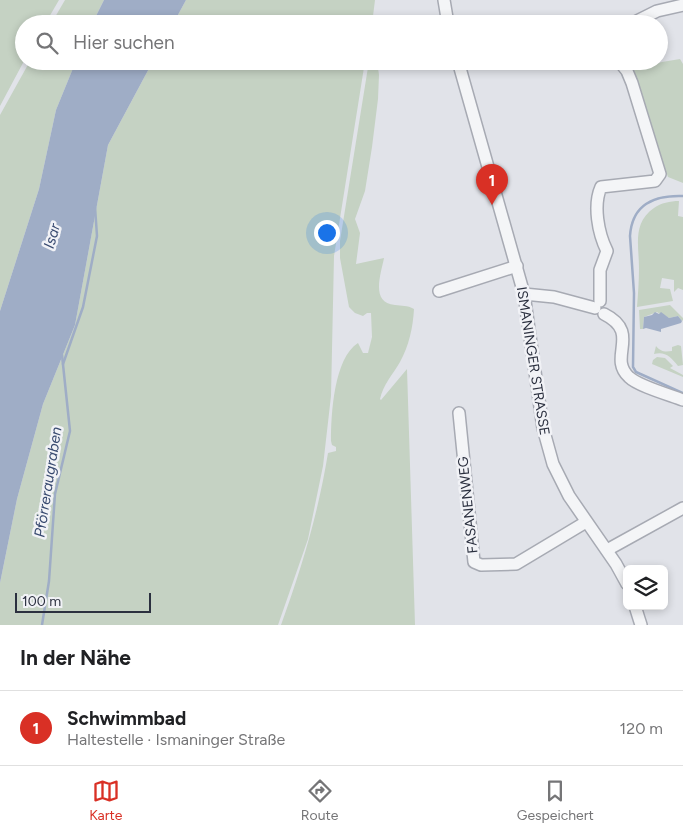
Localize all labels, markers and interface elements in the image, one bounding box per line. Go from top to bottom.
search box [15,15,668,70]
icon: search [33,29,61,57]
text: Hier suchen [73,31,174,54]
pin: 1 [476,164,508,205]
your location [314,220,340,246]
water label: Isar [40,221,64,251]
street label: ISMANINGER STRASSE [513,285,553,437]
water label: Pförreraugraben [30,425,66,539]
street label: FASANENWEG [454,455,482,554]
map controls [623,565,668,610]
button: layers [623,565,668,610]
scale bar [15,590,151,613]
text: 100 m [22,593,61,610]
text: In der Nähe [20,645,131,670]
text: Schwimmbad [67,707,186,730]
text: 1 [33,719,39,738]
text: 120 m [620,719,663,738]
text: Haltestelle · Ismaninger Straße [67,730,285,749]
tab: Karte [89,777,122,824]
tab: Route [301,777,338,824]
tab: Gespeichert [517,777,594,824]

